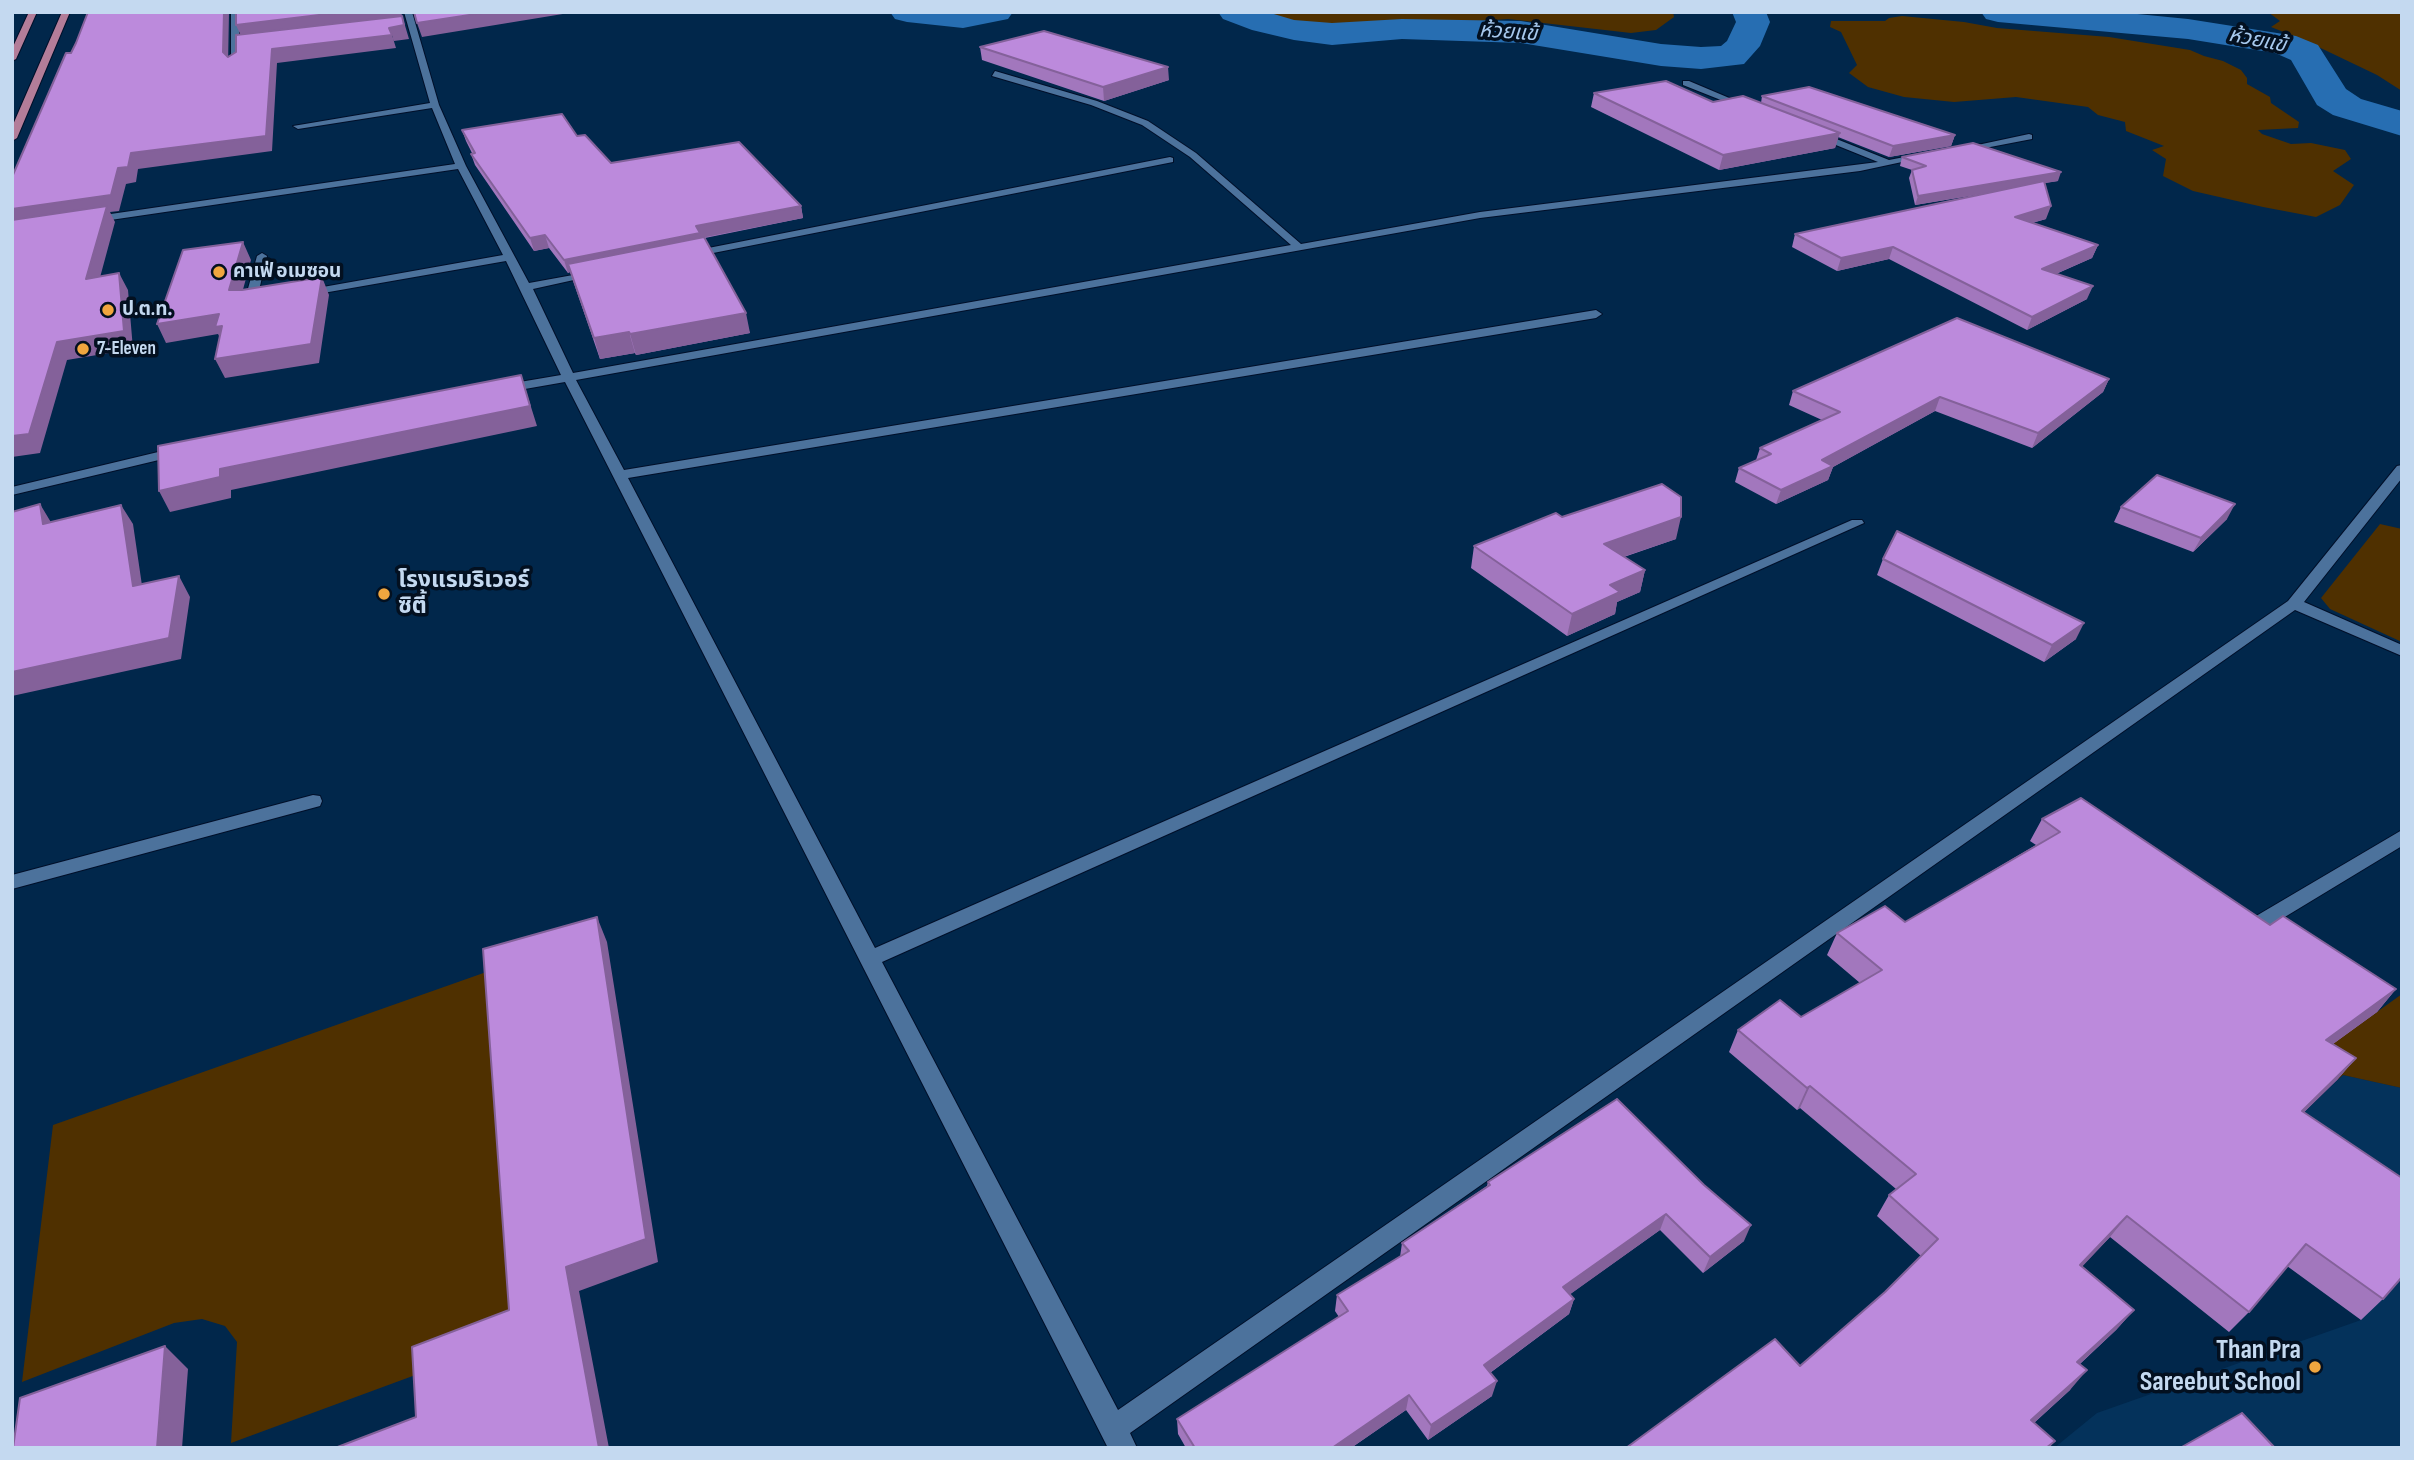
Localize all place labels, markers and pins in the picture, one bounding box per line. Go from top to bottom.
place label: คาเฟ่ อเมซอน [233,261,341,283]
marker: คาเฟ่ อเมซอน [211,264,227,280]
place label: ป.ต.ท. [122,299,172,321]
marker: ป.ต.ท. [100,302,116,318]
place label: 7-Eleven [97,338,156,360]
marker: 7-Eleven [75,341,91,357]
place label: โรงแรมริเวอร์ ซิตี้ [398,567,529,621]
marker: โรงแรมริเวอร์ ซิตี้ [376,586,392,602]
place label: Than Pra Sareebut School [2140,1334,2301,1400]
marker: Than Pra Sareebut School [2307,1359,2323,1375]

